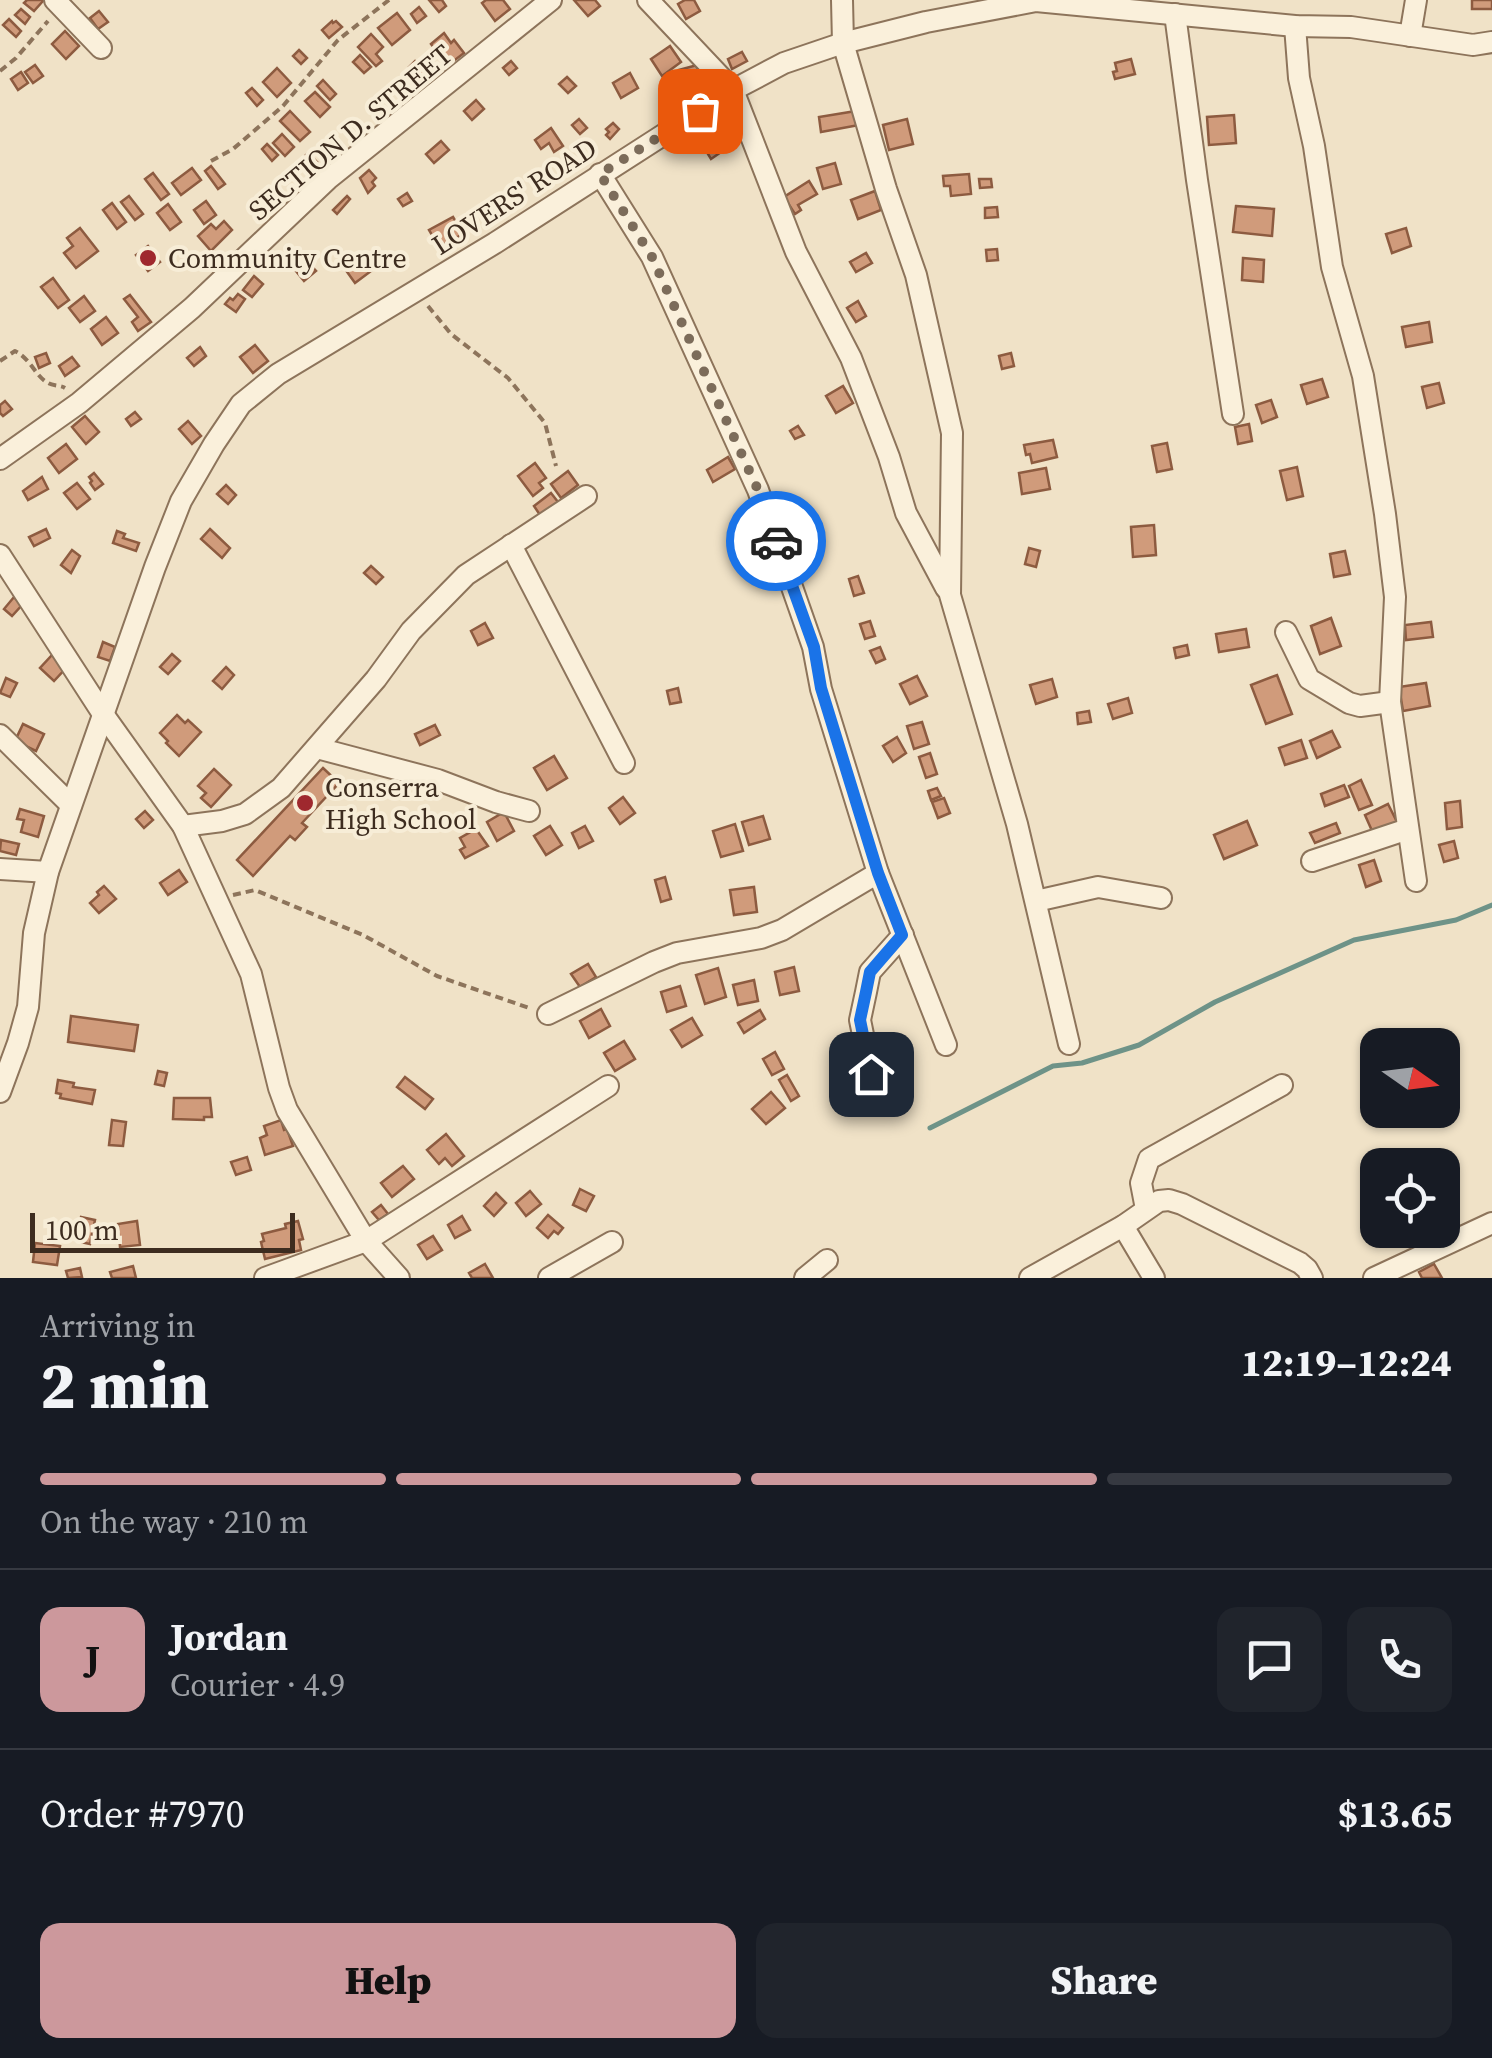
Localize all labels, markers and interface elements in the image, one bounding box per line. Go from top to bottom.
street label: SECTION D. STREET [240,35,460,229]
pin [658,69,743,154]
icon: bag [673,84,728,139]
street label: LOVERS' ROAD [424,129,604,263]
place label: Community Centre [168,239,407,277]
marker: Community Centre [137,247,159,269]
courier [726,491,826,591]
icon: car [749,514,804,569]
place label: Conserra High School [325,768,476,838]
marker: Conserra High School [294,792,316,814]
north arrow [1360,1028,1460,1128]
map controls [1360,1028,1460,1248]
pin [829,1032,914,1117]
icon: home [844,1047,899,1102]
button: locate [1360,1148,1460,1248]
scale bar [30,1208,295,1252]
text: 100 m [45,1211,119,1249]
text: Arriving in [40,1304,195,1348]
text: 12:19–12:24 [1241,1337,1452,1389]
text: 2 min [40,1341,210,1430]
text: On the way · 210 m [40,1500,308,1544]
button: chat [1217,1607,1322,1712]
button: phone [1347,1607,1452,1712]
text: Jordan [170,1611,288,1663]
text: J [85,1633,100,1685]
text: Courier · 4.9 [170,1663,345,1707]
text: Order #7970 [40,1788,244,1840]
text: $13.65 [1338,1788,1452,1840]
button: Help [40,1923,736,2038]
button: Share [756,1923,1452,2038]

